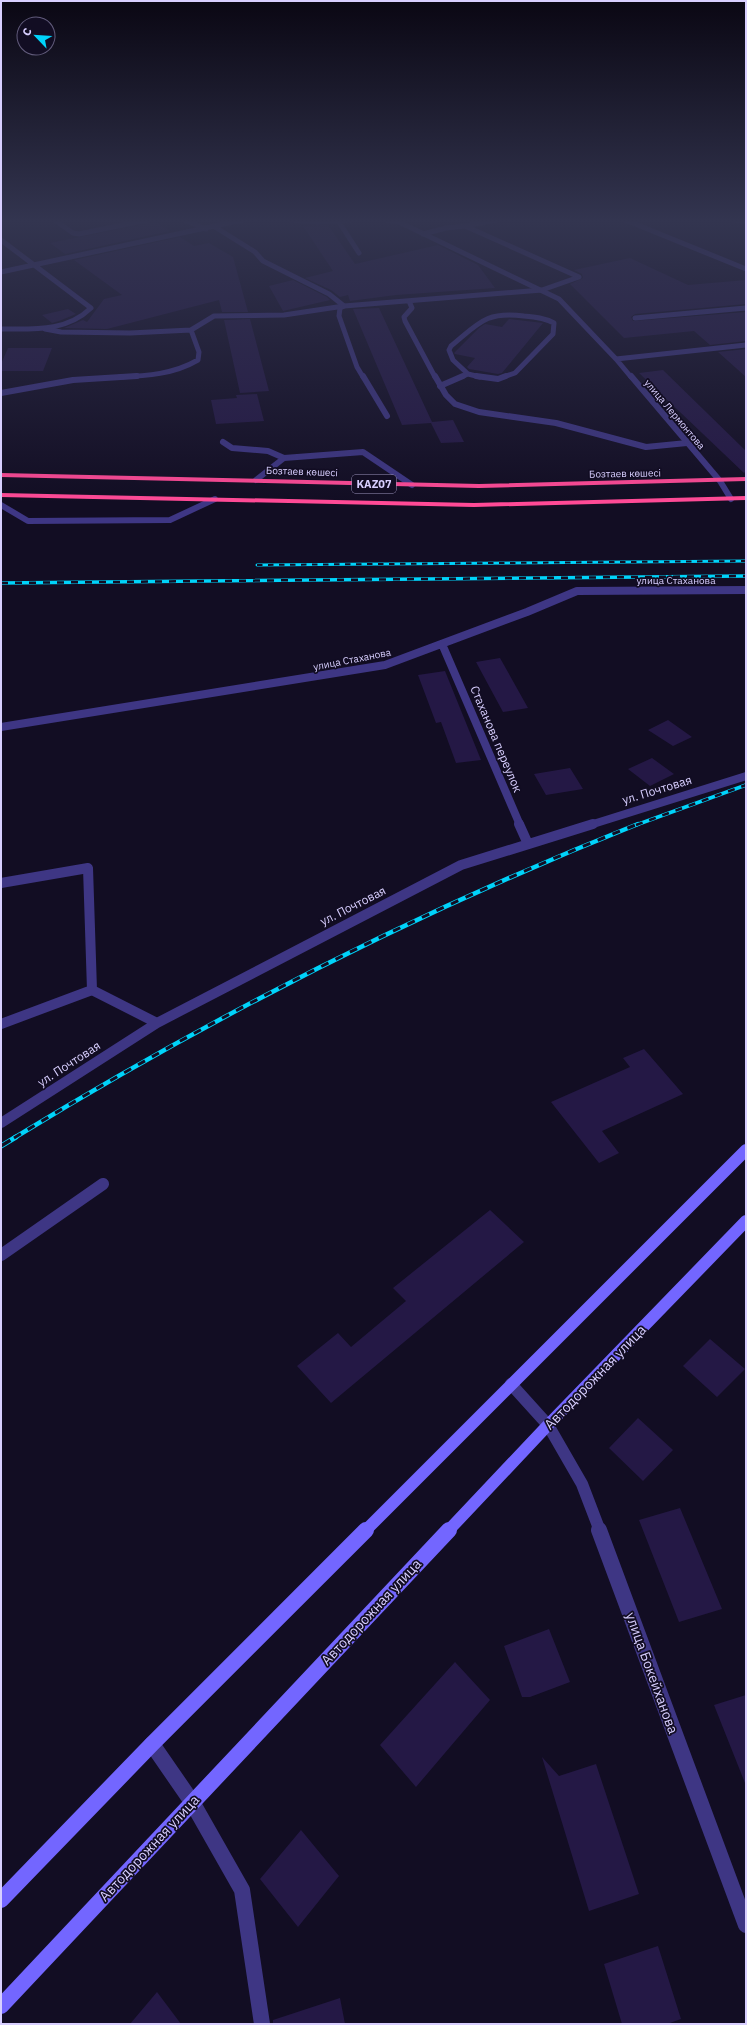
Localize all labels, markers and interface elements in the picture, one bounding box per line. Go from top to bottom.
north arrow [16,16,56,56]
text: С [19,26,35,38]
street label: улица Лермонтова [641,377,708,453]
street label: Бозтаев көшесі [266,464,338,479]
street label: Бозтаев көшесі [589,466,661,481]
road number: KAZ07 [352,475,396,493]
street label: улица Стаханова [637,574,716,587]
street label: улица Стаханова [312,645,393,673]
street label: Стаханова переулок [467,683,526,795]
street label: ул. Почтовая [620,772,693,807]
street label: ул. Почтовая [317,883,388,929]
street label: ул. Почтовая [35,1038,103,1089]
street label: Автодорожная улица [540,1320,650,1433]
street label: Автодорожная улица [317,1555,425,1669]
street label: улица Бокейханова [622,1610,683,1737]
street label: Автодорожная улица [95,1791,203,1905]

